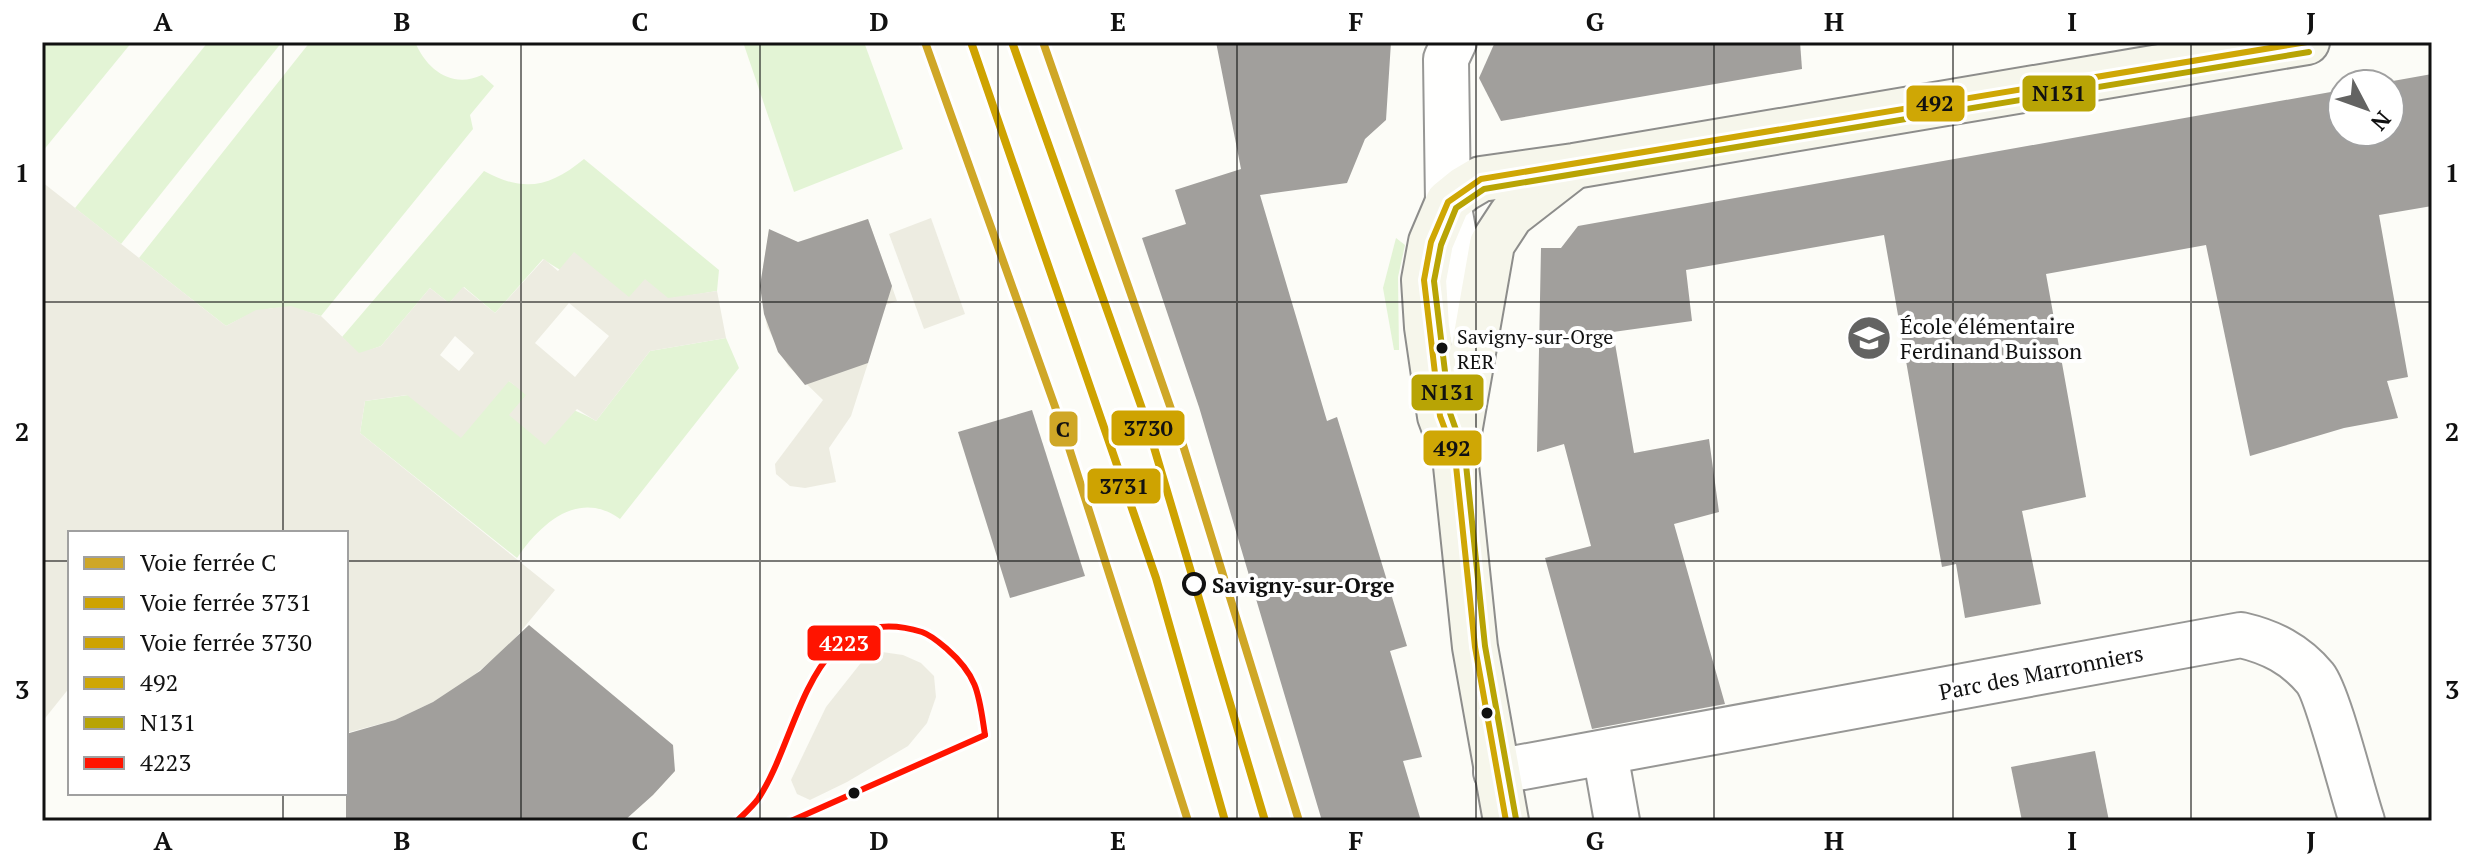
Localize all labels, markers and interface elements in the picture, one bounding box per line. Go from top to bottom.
text: A [154,4,173,38]
text: B [394,4,410,38]
text: C [632,4,648,38]
text: D [869,4,889,38]
text: E [1110,4,1126,38]
text: F [1349,4,1364,38]
text: G [1586,4,1605,38]
text: H [1824,4,1844,38]
text: I [2067,4,2077,38]
text: J [2306,4,2316,38]
north arrow [2326,68,2406,148]
line badge: N131 [2021,74,2097,113]
text: N131 [2032,78,2086,107]
line badge: 492 [1905,84,1966,123]
text: 492 [1916,88,1954,117]
text: N [2365,106,2398,137]
text: 1 [15,155,29,189]
text: 1 [2445,155,2459,189]
place label: École élémentaire Ferdinand Buisson [1900,311,2082,365]
school or university icon: École élémentaire Ferdinand Buisson [1845,314,1893,362]
place label: Savigny-sur-Orge RER [1457,323,1613,375]
marker: Savigny-sur-Orge RER [1434,340,1450,356]
line badge: N131 [1410,373,1485,412]
text: N131 [1421,377,1475,406]
line badge: 3730 [1110,409,1186,447]
line badge: C [1048,410,1079,448]
text: 3730 [1123,413,1173,442]
text: 2 [15,414,29,448]
text: C [1056,414,1070,443]
text: 2 [2445,414,2459,448]
line badge: 492 [1422,429,1483,467]
text: 492 [1433,433,1471,462]
line badge: 3731 [1086,467,1162,505]
text: 3731 [1099,471,1149,500]
legend [68,531,348,795]
text: Voie ferrée C [140,546,276,578]
place label: Savigny-sur-Orge [1212,570,1395,599]
marker: Savigny-sur-Orge [1183,573,1205,595]
text: Voie ferrée 3731 [140,586,312,618]
line badge: 4223 [806,624,882,662]
text: Voie ferrée 3730 [140,626,312,658]
text: 4223 [819,628,869,657]
street label: Parc des Marronniers [1936,638,2146,706]
text: 492 [140,666,178,698]
text: 3 [15,672,29,706]
text: 3 [2445,672,2459,706]
unlabelled marker [1479,705,1495,721]
text: N131 [140,706,196,738]
text: 4223 [140,746,191,778]
unlabelled marker [846,785,862,801]
text: A [154,823,173,857]
text: B [394,823,410,857]
text: C [632,823,648,857]
text: D [869,823,889,857]
text: E [1110,823,1126,857]
text: F [1349,823,1364,857]
text: G [1586,823,1605,857]
text: H [1824,823,1844,857]
text: I [2067,823,2077,857]
text: J [2306,823,2316,857]

